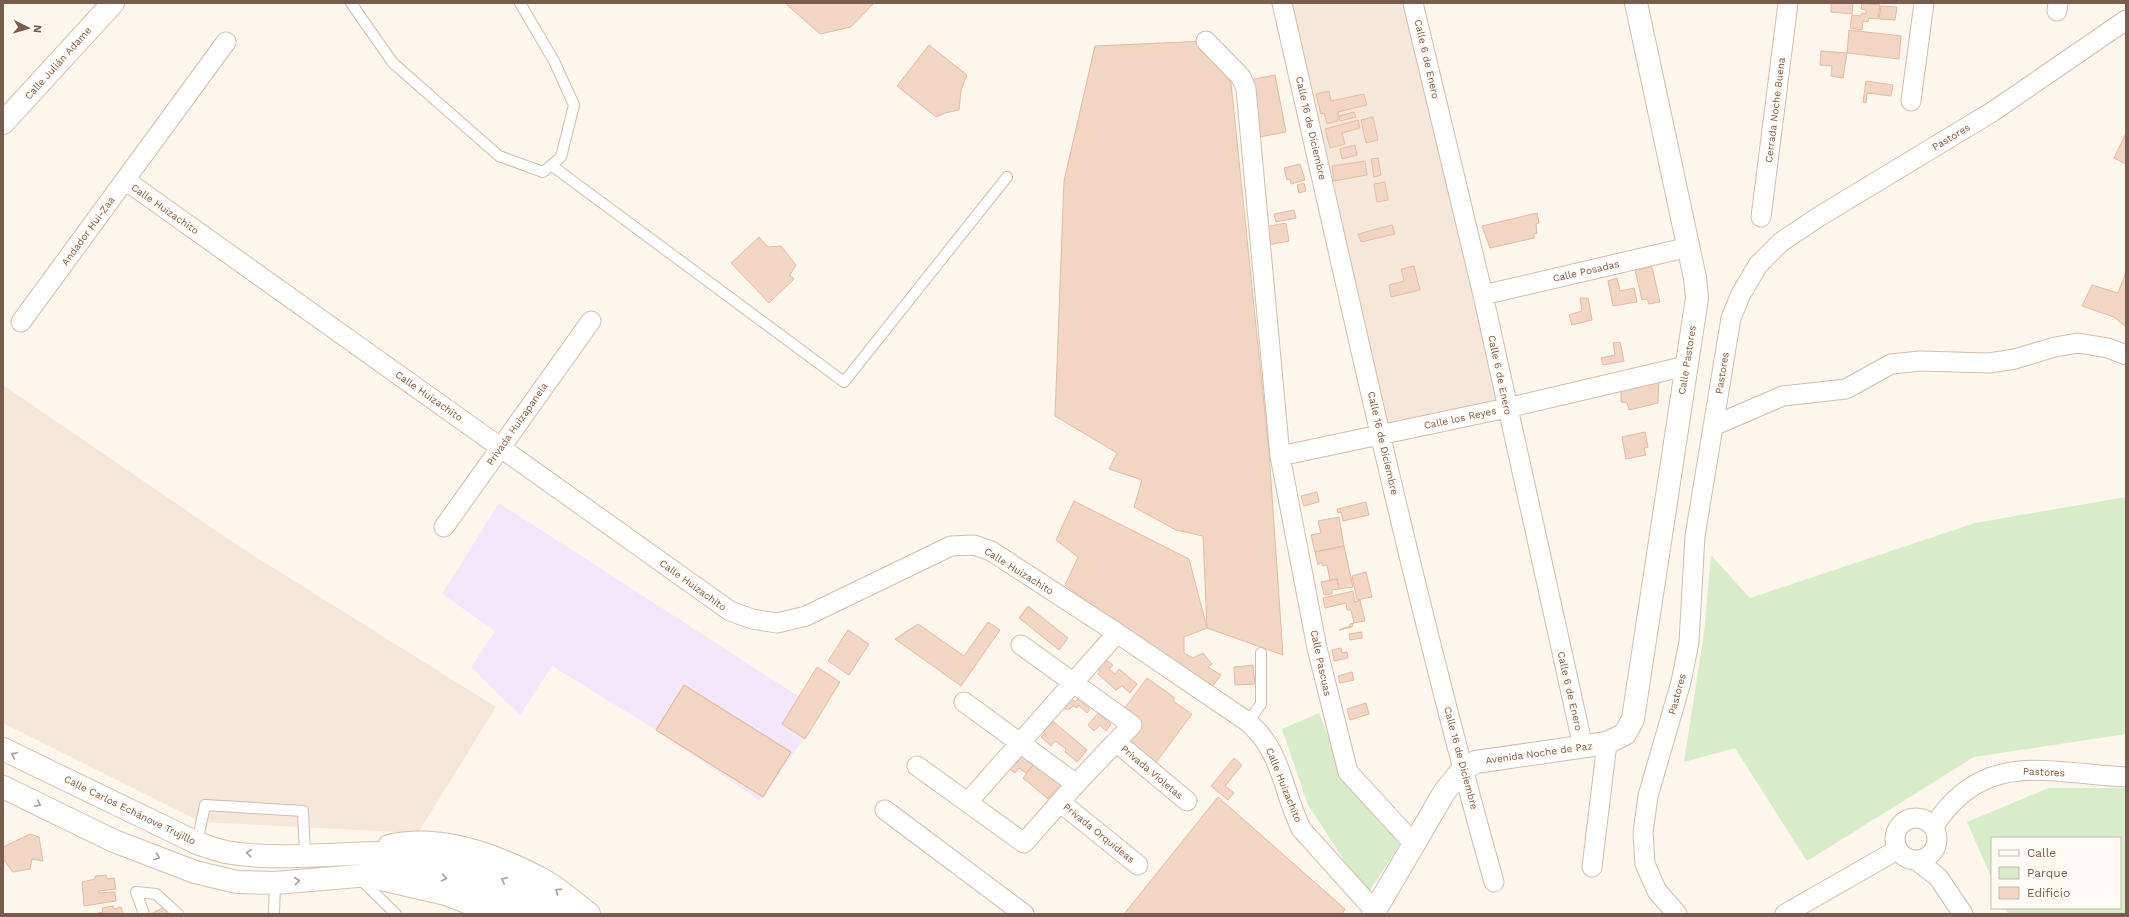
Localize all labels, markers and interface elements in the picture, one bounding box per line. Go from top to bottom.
north arrow [8,8,48,48]
street label: Calle 6 de Enero [1413,18,1441,100]
street label: Calle Julián Adame [23,24,94,101]
text: N [31,24,44,33]
street label: Cerrada Noche Buena [1763,56,1787,163]
street label: Calle 16 de Diciembre [1294,75,1328,181]
street label: Pastores [1930,121,1972,153]
street label: Calle Huizachito [129,182,201,236]
street label: Andador Hui-Zaa [59,194,117,268]
street label: Calle Posadas [1552,258,1620,284]
street label: Calle Pastores [1676,325,1698,395]
street label: Calle 6 de Enero [1486,334,1514,416]
street label: Pastores [1713,351,1731,395]
street label: Calle Huizachito [393,369,465,423]
street label: Privada Huizapanela [484,380,550,467]
street label: Calle 16 de Diciembre [1366,390,1400,496]
street label: Calle los Reyes [1423,405,1497,431]
street label: Calle Huizachito [982,545,1056,597]
street label: Calle Huizachito [658,557,728,613]
street label: Calle Pascuas [1309,629,1333,697]
street label: Calle 6 de Enero [1556,650,1584,732]
street label: Pastores [1666,672,1688,716]
street label: Calle 16 de Diciembre [1442,705,1480,811]
street label: Avenida Noche de Paz [1485,740,1593,766]
street label: Privada Violetas [1119,743,1185,801]
street label: Calle Huizachito [1264,746,1304,824]
one-way arrow [11,752,18,759]
street label: Pastores [2023,765,2065,779]
street label: Calle Carlos Echánove Trujillo [62,773,198,847]
one-way arrow [34,799,41,807]
street label: Privada Orquídeas [1061,801,1137,865]
legend [1991,837,2121,909]
text: Calle [2027,846,2056,860]
one-way arrow [246,849,252,858]
one-way arrow [153,853,160,861]
text: Parque [2027,866,2068,880]
one-way arrow [441,873,447,881]
one-way arrow [294,877,300,886]
one-way arrow [501,877,508,885]
text: Edificio [2027,886,2070,900]
one-way arrow [555,888,562,896]

